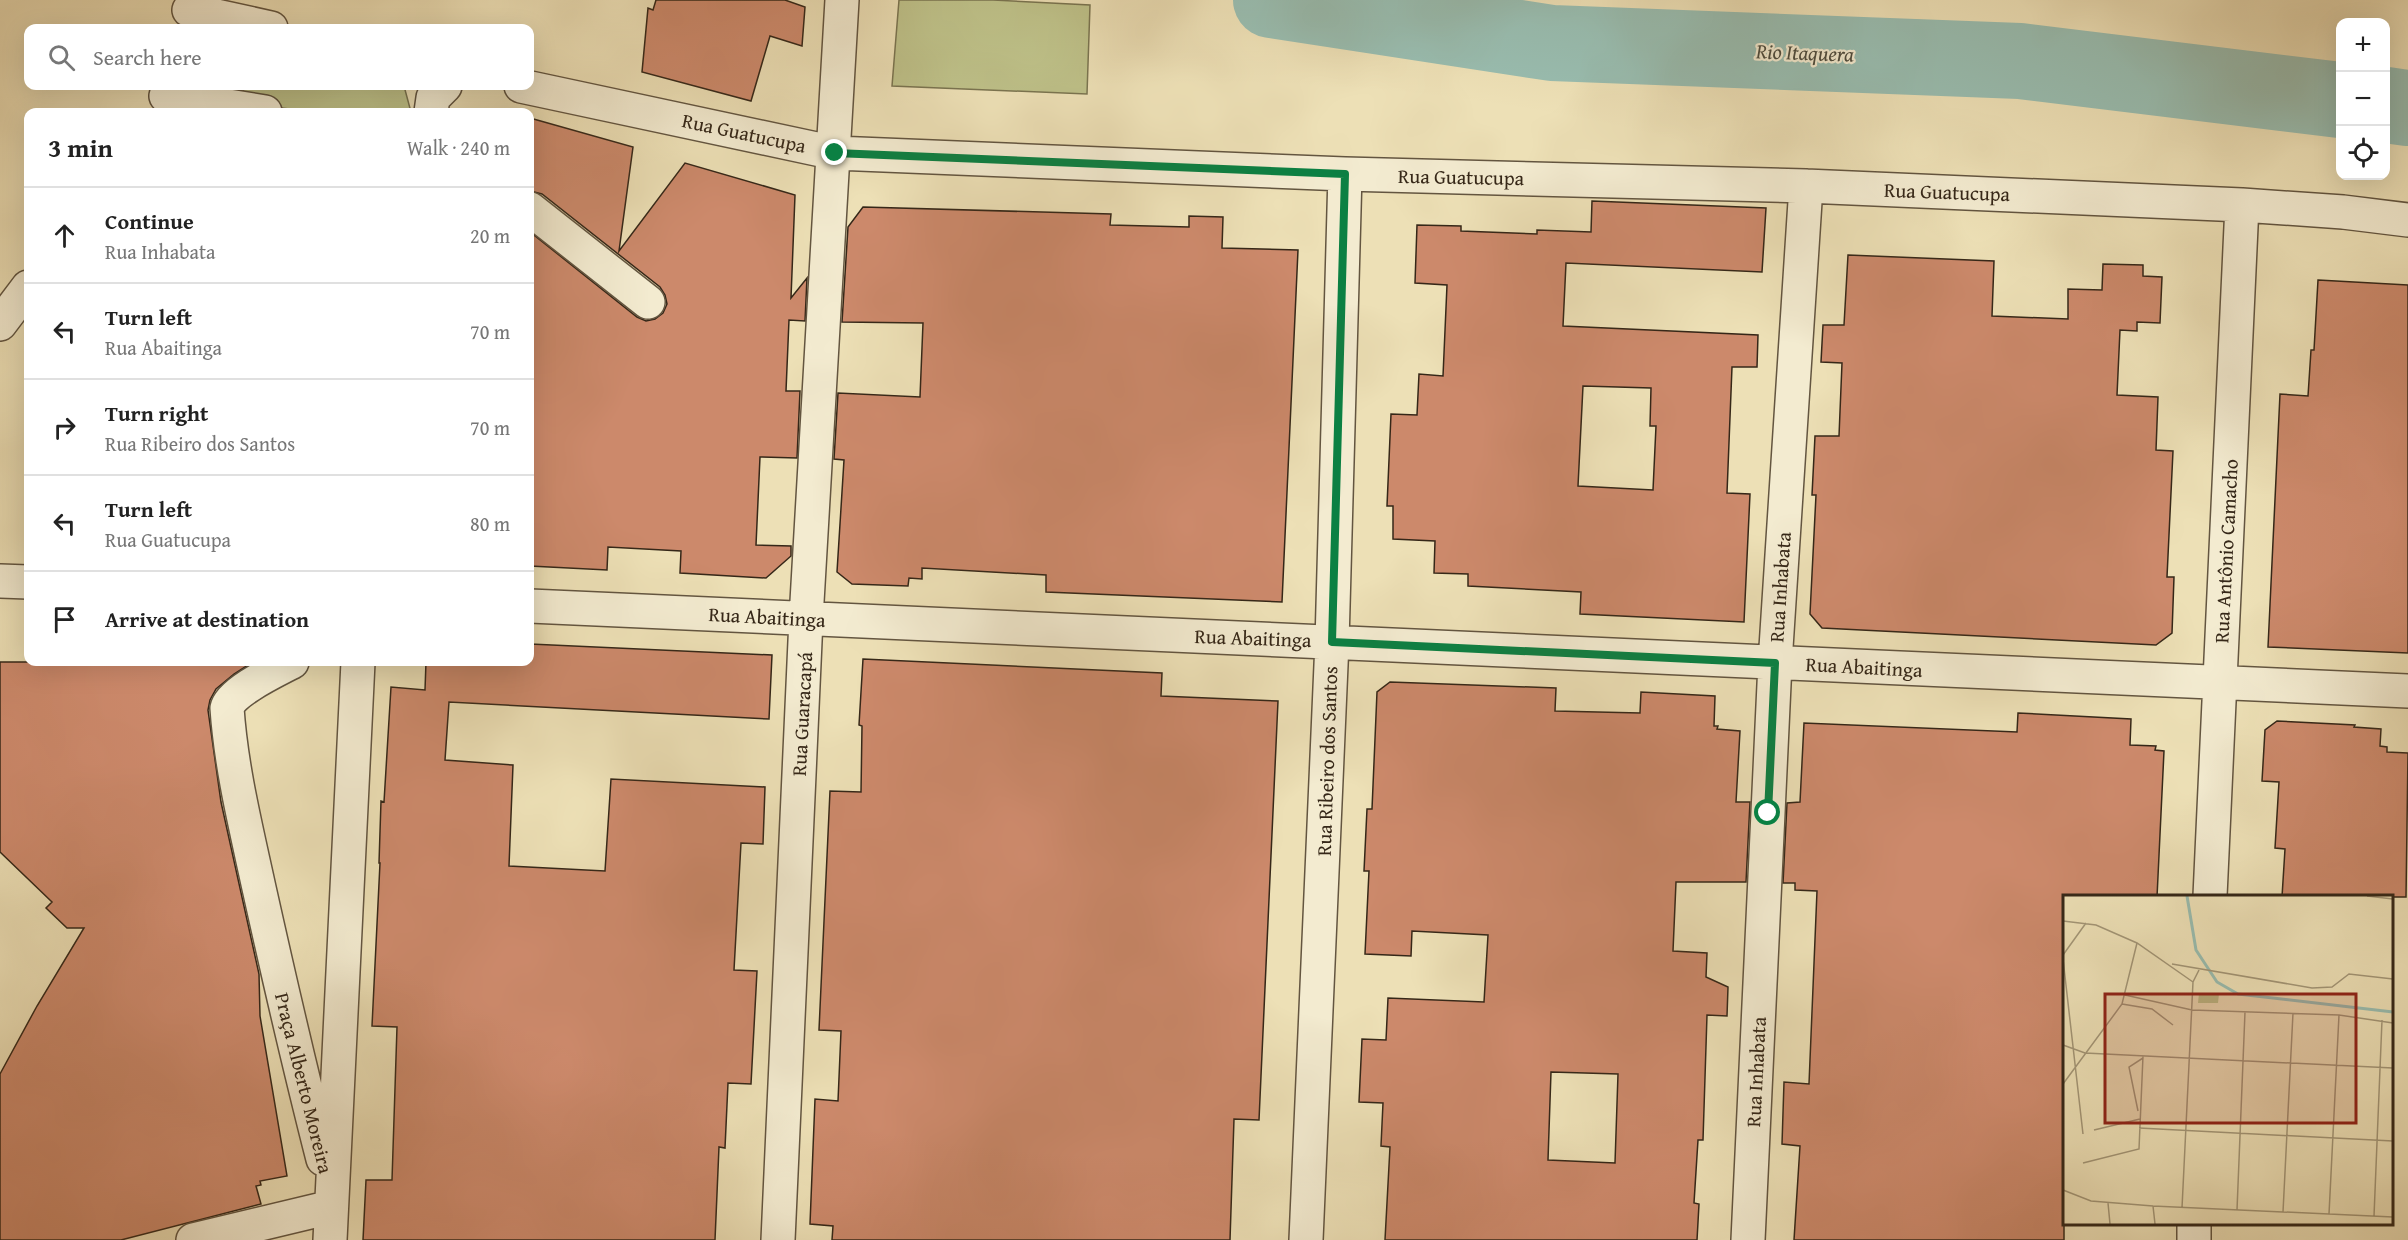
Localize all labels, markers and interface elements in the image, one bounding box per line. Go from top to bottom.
map controls [2336,18,2390,180]
button: + [2336,18,2390,72]
search box [24,24,534,90]
water label: Rio Itaquera [1755,35,1855,70]
icon: search [45,41,78,74]
text: Search here [93,41,202,73]
button: − [2336,72,2390,126]
street label: Rua Guatucupa [679,105,809,160]
button: locate [2336,126,2390,180]
text: 3 min [48,128,113,167]
text: Walk · 240 m [407,133,510,162]
route end [821,139,847,165]
street label: Rua Guatucupa [1398,161,1525,192]
street label: Rua Guatucupa [1884,175,2011,208]
text: Continue [105,205,194,237]
icon: ahead [48,219,81,252]
text: 20 m [470,221,510,250]
text: Rua Inhabata [105,237,216,266]
text: Turn left [105,301,192,333]
icon: left [48,315,81,348]
text: 70 m [470,317,510,346]
text: Rua Abaitinga [105,333,222,362]
text: Turn right [105,397,208,429]
icon: right [48,411,81,444]
text: 70 m [470,413,510,442]
text: Rua Ribeiro dos Santos [105,429,295,458]
street label: Rua Antônio Camacho [2206,458,2245,644]
text: Turn left [105,493,192,525]
icon: left [48,507,81,540]
text: 80 m [470,509,510,538]
text: Rua Guatucupa [105,525,231,554]
street label: Rua Inhabata [1761,530,1798,643]
street label: Rua Abaitinga [708,599,827,634]
icon: arrive [48,603,81,636]
text: Arrive at destination [105,603,309,635]
street label: Rua Abaitinga [1194,621,1313,654]
street label: Rua Abaitinga [1805,649,1924,684]
street label: Rua Guaracapá [784,651,819,777]
street label: Rua Ribeiro dos Santos [1309,665,1344,856]
route start [1754,799,1780,825]
inset map [2063,895,2393,1225]
street label: Praça Alberto Moreira [268,989,341,1177]
street label: Rua Inhabata [1738,1015,1773,1128]

